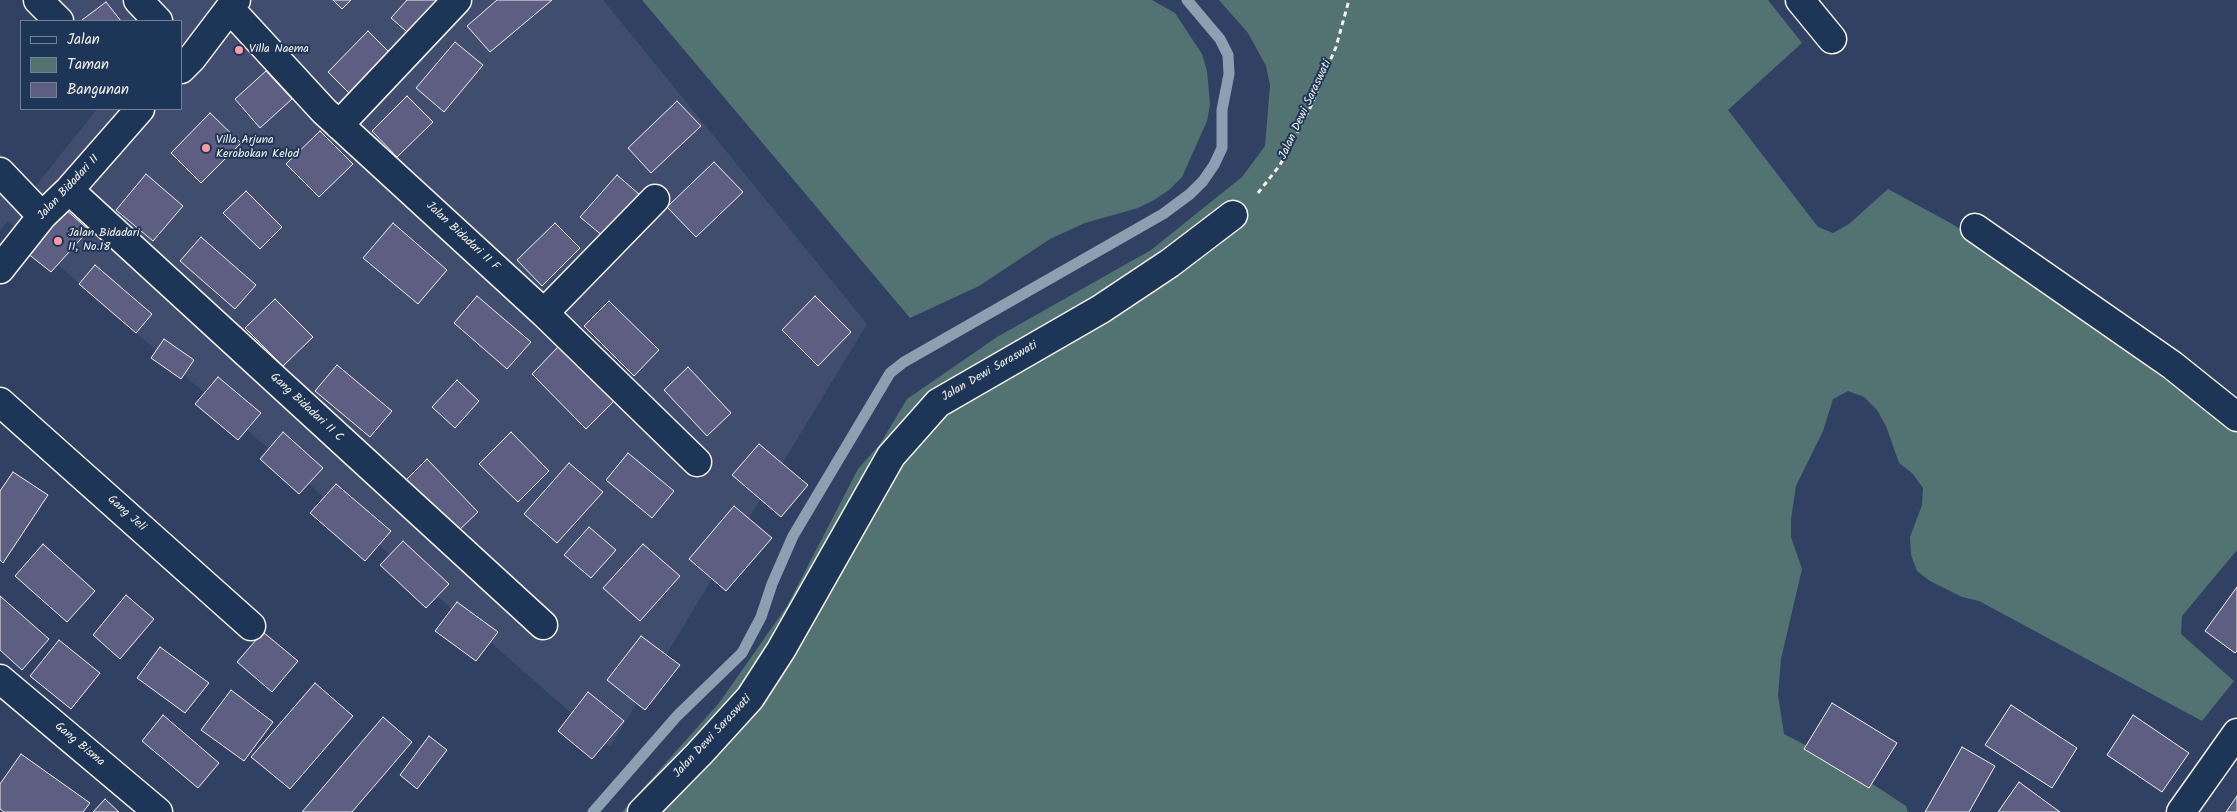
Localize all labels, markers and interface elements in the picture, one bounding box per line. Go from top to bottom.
legend [20,20,182,110]
text: Jalan [67,28,100,52]
place label: Villa Naema [249,43,309,57]
marker: Villa Naema [233,44,245,56]
text: Taman [67,53,109,77]
street label: Jalan Dewi Saraswati [1277,58,1335,162]
text: Bangunan [67,78,129,102]
place label: Villa Arjuna Kerobokan Kelod [216,134,299,162]
marker: Villa Arjuna Kerobokan Kelod [200,142,212,154]
street label: Jalan Bidadari II [35,152,103,224]
street label: Jalan Bidadari II F [422,199,502,275]
place label: Jalan Bidadari II, No.18 [68,227,140,255]
marker: Jalan Bidadari II, No.18 [52,235,64,247]
street label: Jalan Dewi Saraswati [940,339,1040,405]
street label: Gang Bidadari II C [266,370,346,446]
street label: Gang Jeli [104,493,148,535]
street label: Jalan Dewi Saraswati [671,693,755,781]
street label: Gang Bisma [51,720,107,770]

